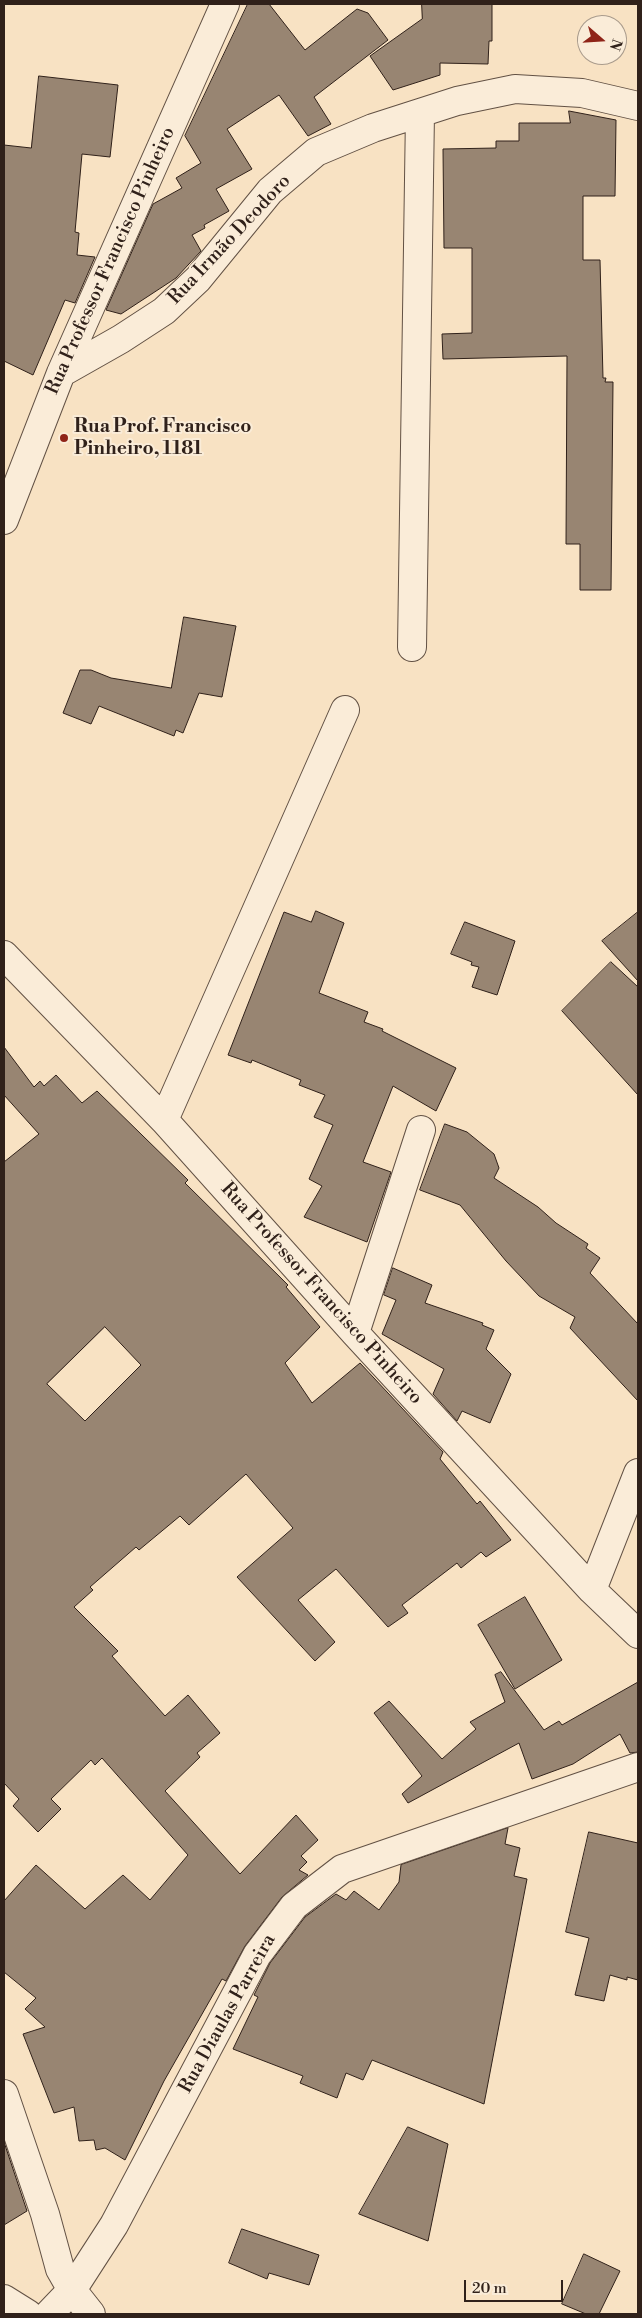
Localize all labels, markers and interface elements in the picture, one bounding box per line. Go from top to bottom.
north arrow [577,15,627,65]
text: N [605,36,626,53]
street label: Rua Professor Francisco Pinheiro [42,124,180,398]
street label: Rua Irmão Deodoro [164,170,296,310]
place label: Rua Prof. Francisco Pinheiro, 1181 [74,416,251,460]
marker: Rua Prof. Francisco Pinheiro, 1181 [58,432,70,444]
street label: Rua Professor Francisco Pinheiro [215,1178,427,1410]
street label: Rua Diaulas Parreira [175,1930,281,2098]
scale bar [467,2270,566,2302]
text: 20 m [472,2279,507,2298]

